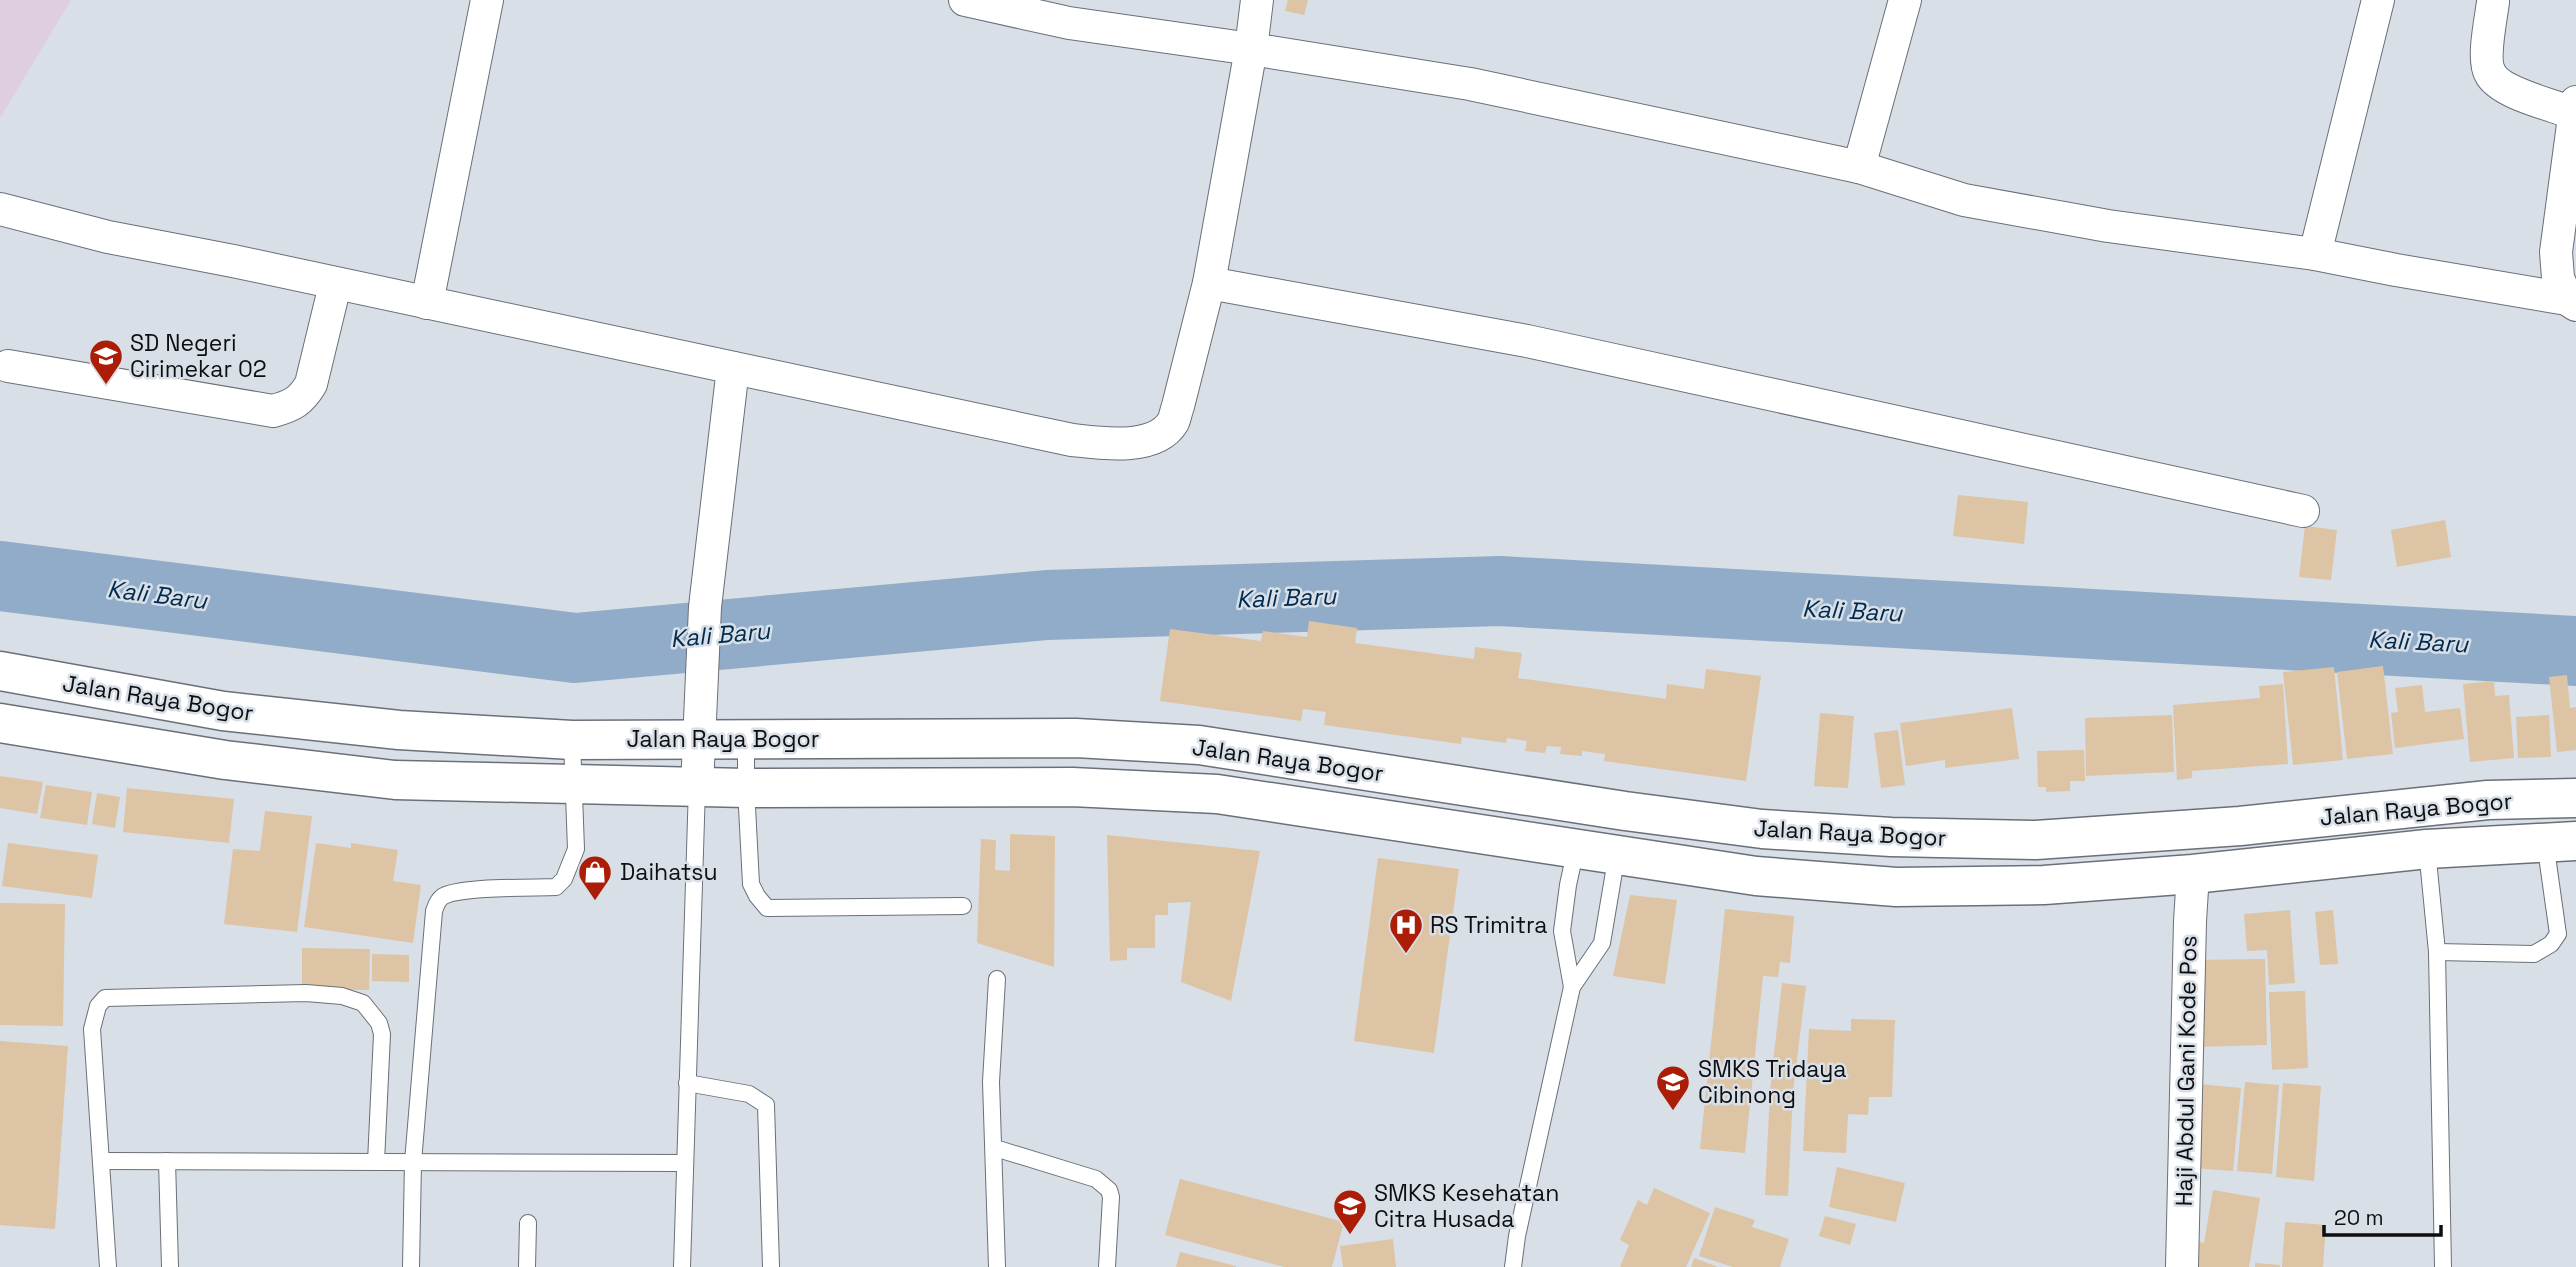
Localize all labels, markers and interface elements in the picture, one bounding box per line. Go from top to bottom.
place label: SD Negeri Cirimekar 02 [130,328,267,384]
school or university icon: SD Negeri Cirimekar 02 [87,337,125,386]
water label: Kali Baru [106,573,210,616]
water label: Kali Baru [1236,580,1338,615]
water label: Kali Baru [1801,592,1904,629]
water label: Kali Baru [669,615,772,654]
water label: Kali Baru [2367,623,2470,660]
street label: Jalan Raya Bogor [60,668,256,728]
street label: Jalan Raya Bogor [627,724,819,754]
street label: Jalan Raya Bogor [1190,732,1386,788]
street label: Jalan Raya Bogor [2319,786,2513,832]
street label: Jalan Raya Bogor [1753,813,1947,853]
shop icon: Daihatsu [576,853,614,902]
place label: Daihatsu [620,857,717,887]
hospital icon: RS Trimitra [1387,906,1425,955]
place label: RS Trimitra [1430,910,1548,940]
street label: Haji Abdul Gani Kode Pos [2169,935,2203,1207]
place label: SMKS Tridaya Cibinong [1698,1054,1846,1110]
school or university icon: SMKS Tridaya Cibinong [1654,1063,1692,1112]
place label: SMKS Kesehatan Citra Husada [1374,1178,1559,1234]
school or university icon: SMKS Kesehatan Citra Husada [1331,1187,1369,1236]
scale bar [2324,1194,2441,1238]
text: 20 m [2334,1204,2384,1231]

